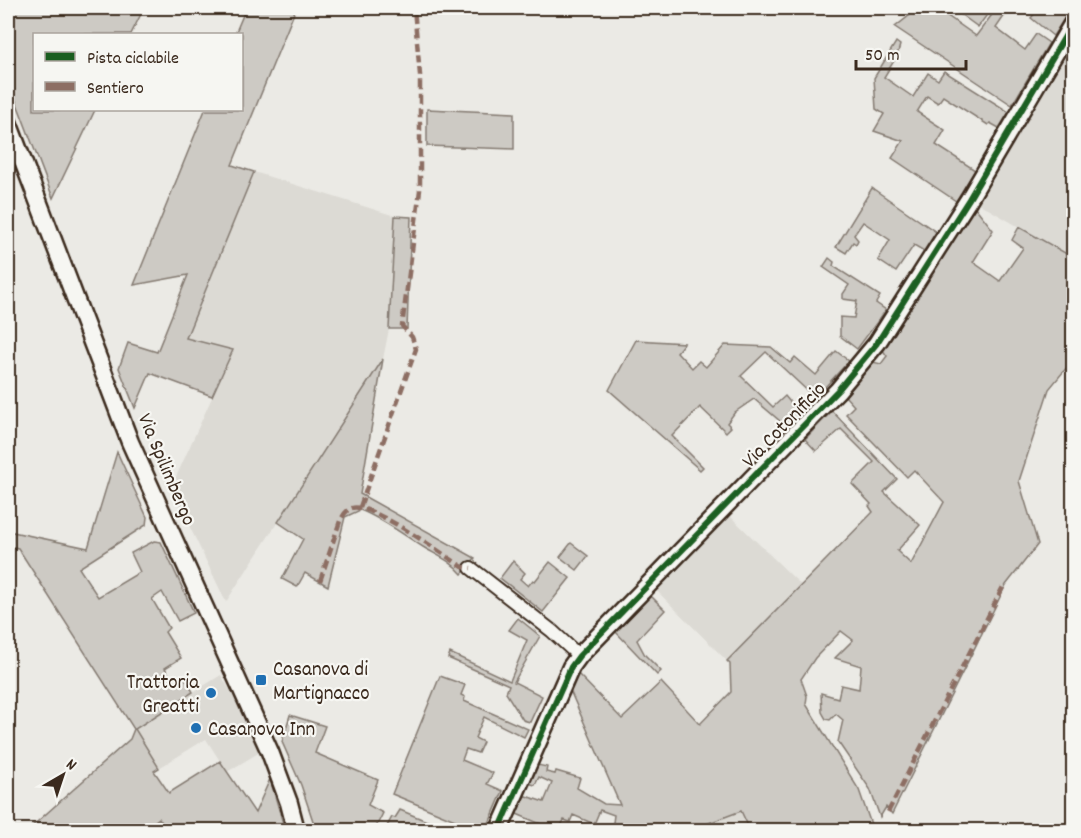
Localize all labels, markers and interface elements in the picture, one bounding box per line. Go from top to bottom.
legend [33,33,243,111]
scale bar [856,33,966,71]
text: 50 m [865,44,900,69]
text: Pista ciclabile [87,47,179,72]
text: Sentiero [87,77,144,102]
street label: Via Cotonificio [736,376,834,476]
street label: Via Spilimbergo [128,409,202,531]
place label: Casanova di Martignacco [273,656,370,710]
place label: Trattoria Greatti [127,669,200,723]
marker: Casanova di Martignacco [254,673,268,687]
marker: Trattoria Greatti [204,686,218,700]
place label: Casanova Inn [208,716,315,746]
marker: Casanova Inn [189,721,203,735]
north arrow [33,745,93,805]
text: N [61,754,81,777]

